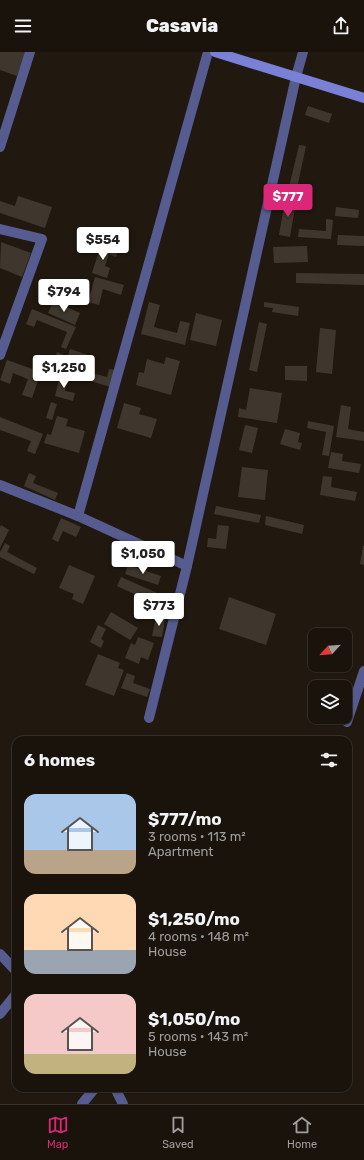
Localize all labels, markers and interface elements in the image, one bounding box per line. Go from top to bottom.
icon: menu [12,15,34,37]
text: Casavia [146,15,218,37]
icon: share [330,15,352,37]
pin: $777 [264,184,312,218]
text: $777 [272,189,304,204]
pin: $554 [79,227,127,261]
text: $554 [86,232,120,247]
pin: $794 [40,279,88,313]
text: $794 [47,284,81,299]
pin: $1,250 [31,355,97,389]
text: $1,250 [42,360,86,375]
pin: $1,050 [110,541,176,575]
text: $1,050 [121,546,165,561]
pin: $773 [135,593,183,627]
text: $773 [143,598,175,613]
north arrow [308,628,352,672]
map controls [308,628,352,724]
button: layers [308,680,352,724]
icon: filters [318,749,340,771]
text: 6 homes [24,750,95,770]
text: $777/mo [148,809,222,829]
icon: home [56,810,104,858]
text: 3 rooms · 113 m² [148,829,246,844]
text: Apartment [148,844,213,859]
text: $1,250/mo [148,909,240,929]
icon: home [56,910,104,958]
text: 4 rooms · 148 m² [148,929,249,944]
text: House [148,944,186,959]
text: $1,050/mo [148,1009,240,1029]
icon: home [56,1010,104,1058]
text: 5 rooms · 143 m² [148,1029,248,1044]
text: House [148,1044,186,1059]
tab: Map [47,1114,69,1151]
tab: Saved [162,1114,194,1151]
tab: Home [287,1114,317,1151]

